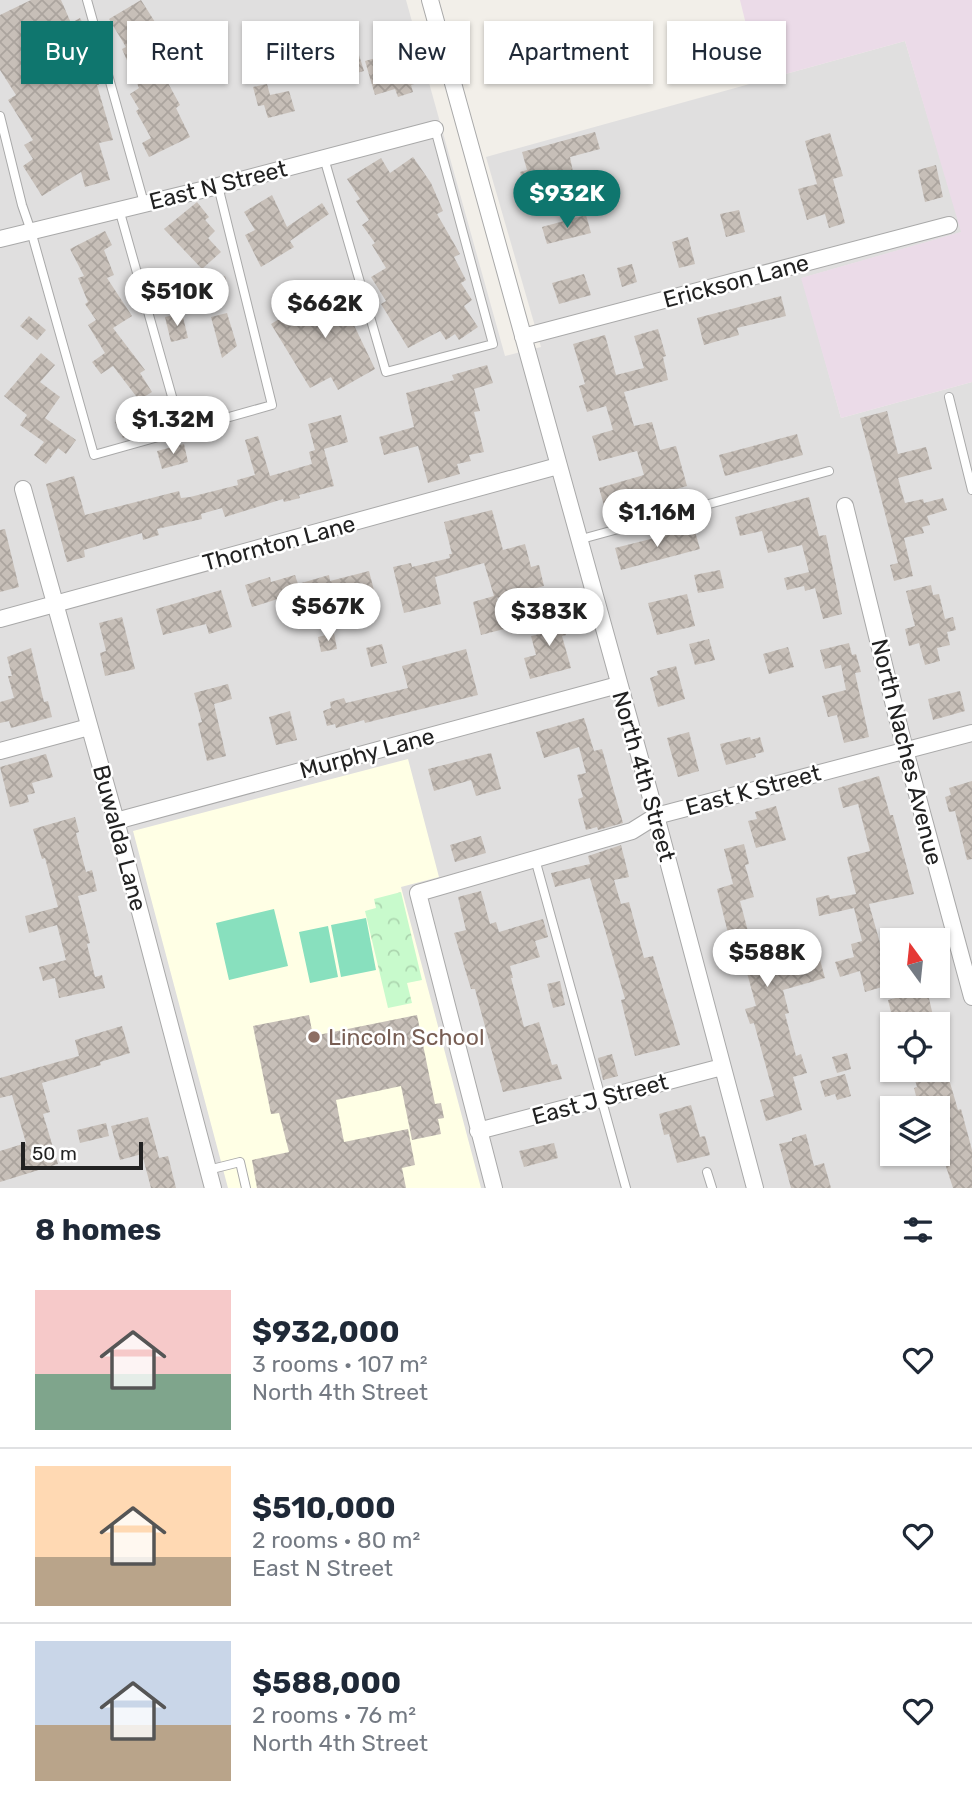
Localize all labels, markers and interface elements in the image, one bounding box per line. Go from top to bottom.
chip: Buy [21,21,113,84]
chip: Rent [127,21,228,84]
chip: Filters [242,21,359,84]
chip: New [373,21,470,84]
chip: Apartment [484,21,653,84]
chip: House [667,21,786,84]
street label: East N Street [146,154,290,216]
pin: $932K [518,170,616,230]
text: $932K [529,179,605,207]
street label: Erickson Lane [660,248,812,314]
pin: $510K [128,268,226,328]
text: $510K [141,277,213,305]
pin: $662K [276,280,374,340]
text: $662K [287,289,363,317]
pin: $1.32M [116,396,230,456]
text: $1.32M [132,405,214,433]
pin: $1.16M [600,490,714,549]
text: $1.16M [618,498,696,526]
street label: Thornton Lane [200,509,358,577]
pin: $567K [279,584,377,643]
pin: $383K [500,588,598,648]
text: $567K [292,592,364,620]
text: $383K [511,597,587,625]
street label: North Naches Avenue [865,636,949,868]
street label: North 4th Street [606,688,682,864]
street label: Murphy Lane [297,722,437,784]
street label: East K Street [682,759,824,821]
street label: Buwalda Lane [87,762,153,914]
north arrow [880,928,950,998]
map controls [880,928,950,1166]
pin: $588K [718,930,816,989]
text: $588K [729,938,805,966]
button: locate [880,1012,950,1082]
place label: Lincoln School [328,1023,485,1051]
marker: Lincoln School [306,1029,322,1045]
street label: East J Street [529,1067,671,1131]
button: layers [880,1096,950,1166]
scale bar [21,1139,144,1171]
text: 50 m [32,1142,77,1165]
icon: filters [899,1211,937,1249]
text: 8 homes [35,1212,161,1248]
text: $932,000 [252,1314,400,1350]
icon: home [91,1318,175,1402]
icon: heart [899,1341,937,1379]
text: 3 rooms · 107 m² [252,1350,428,1378]
text: North 4th Street [252,1378,428,1406]
text: $510,000 [252,1490,396,1526]
icon: home [91,1494,175,1578]
icon: heart [899,1517,937,1555]
text: 2 rooms · 80 m² [252,1526,420,1554]
text: East N Street [252,1554,393,1582]
text: $588,000 [252,1665,401,1701]
icon: home [91,1669,175,1753]
icon: heart [899,1692,937,1730]
text: 2 rooms · 76 m² [252,1701,416,1729]
text: North 4th Street [252,1729,428,1757]

